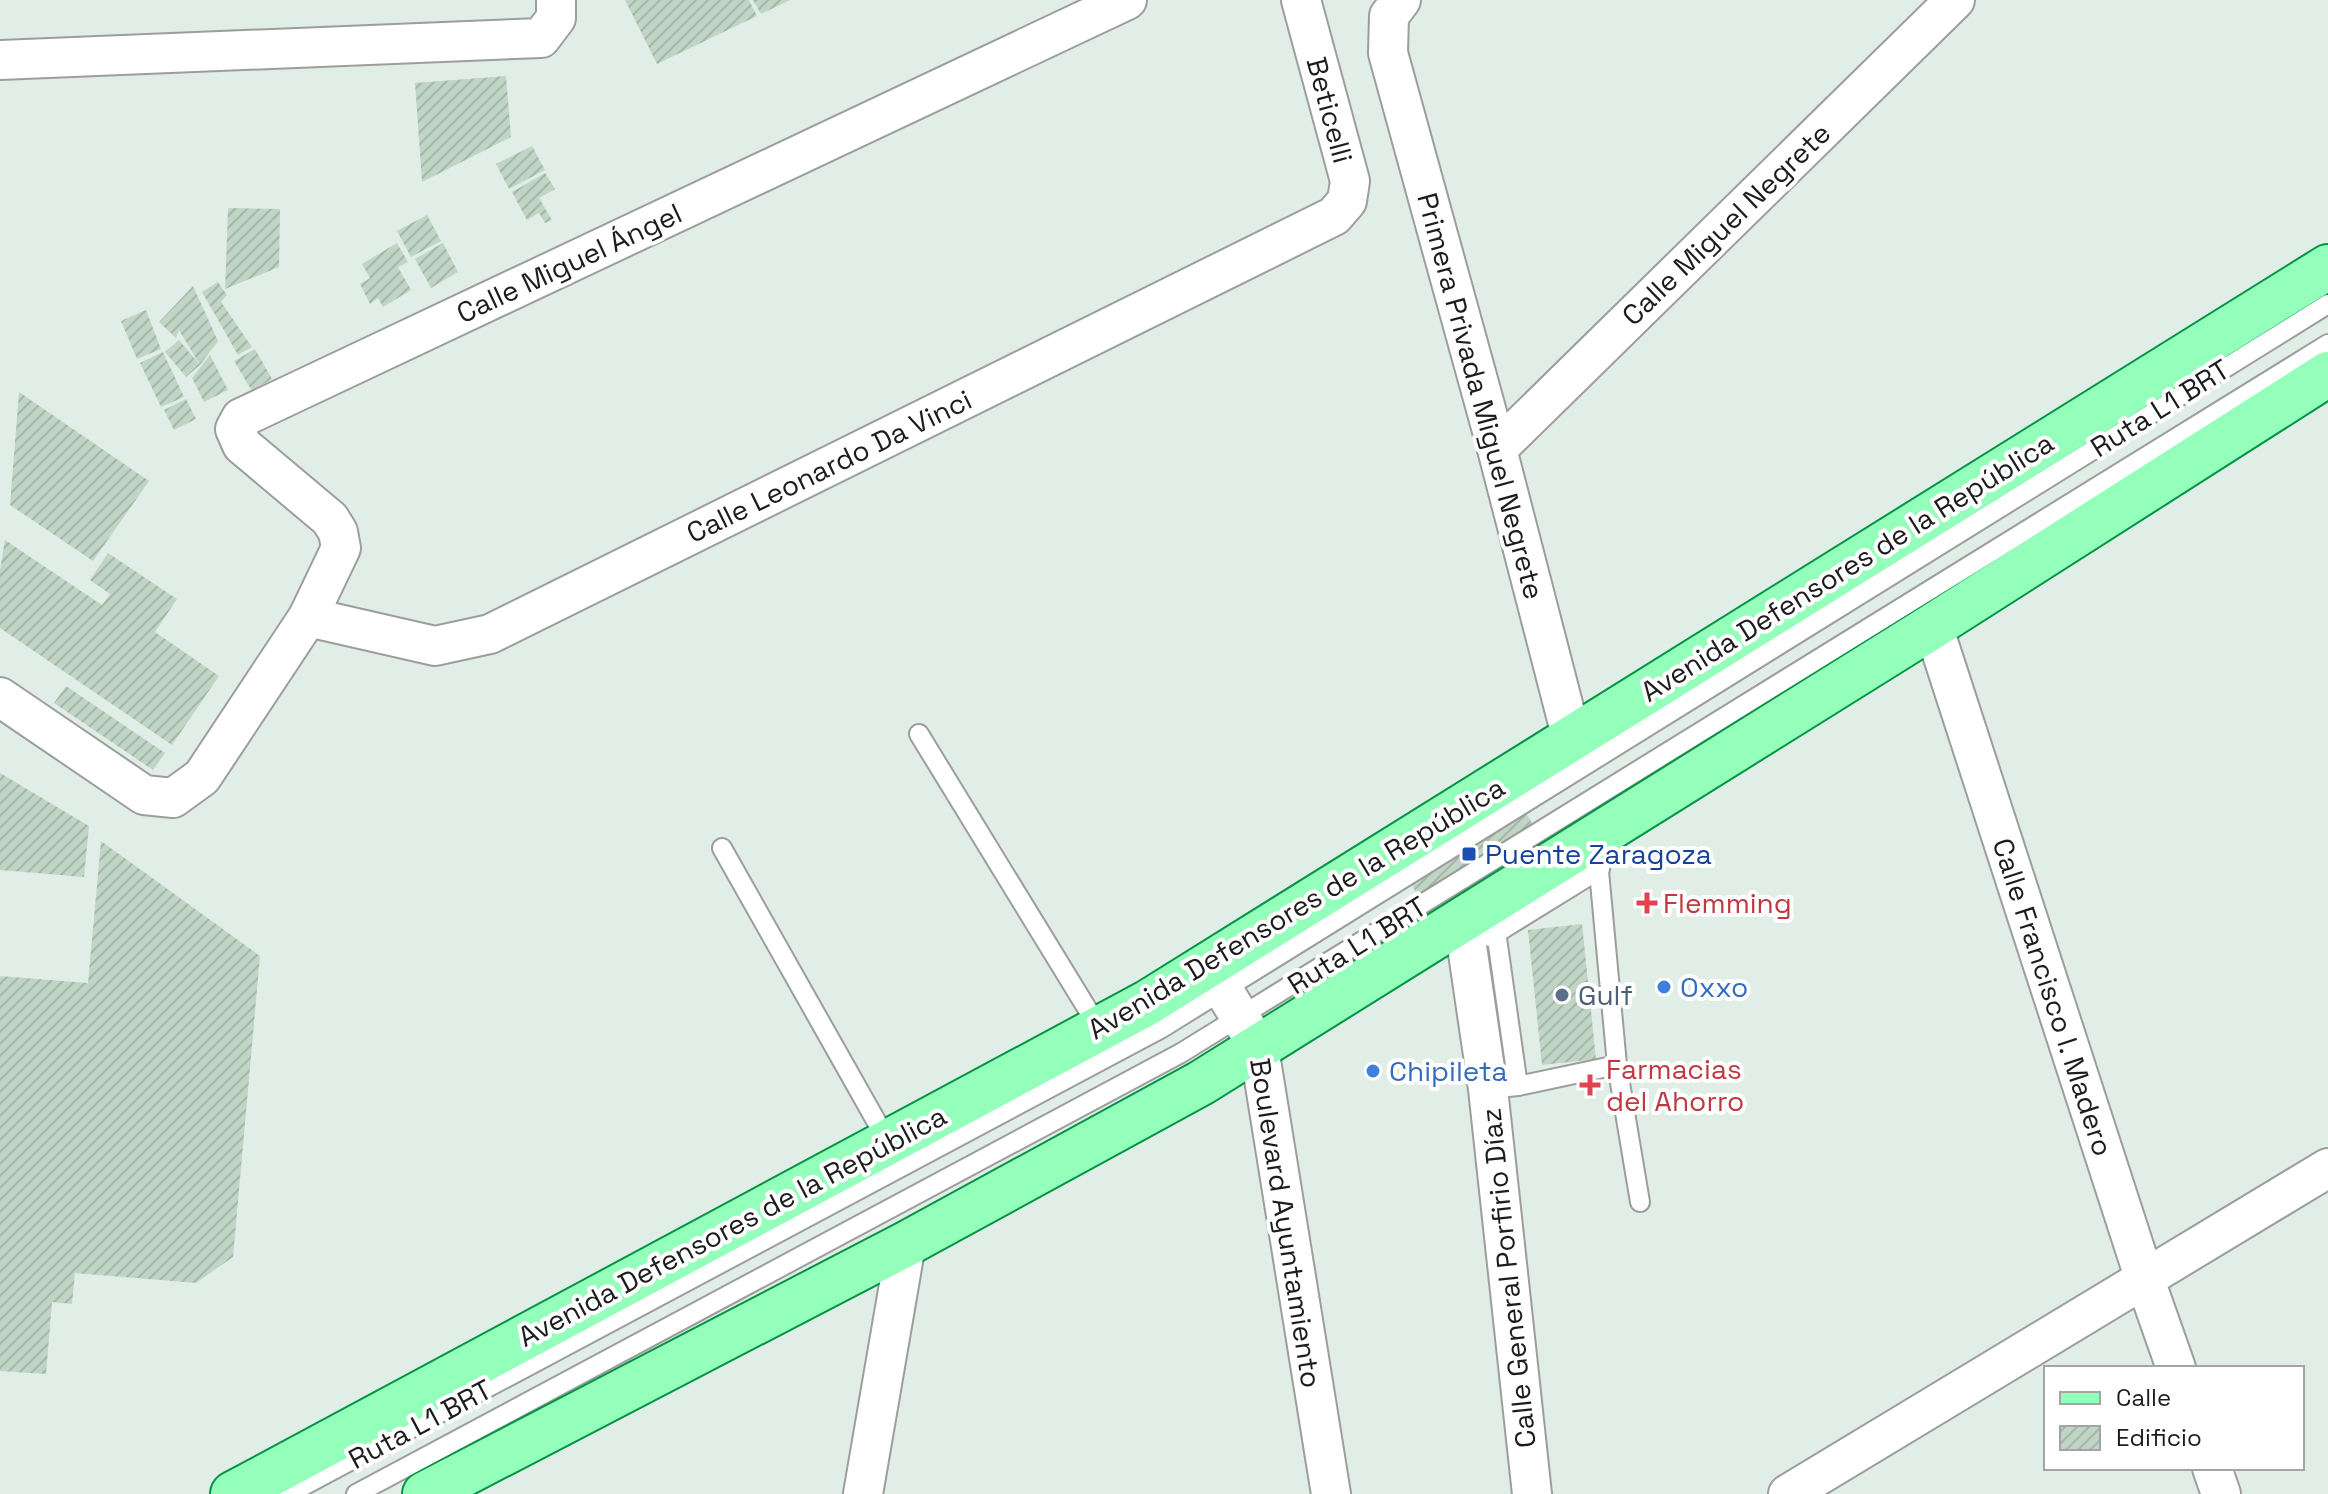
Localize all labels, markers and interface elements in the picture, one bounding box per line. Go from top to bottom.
street label: Beticelli [1299,53,1361,167]
street label: Calle Miguel Negrete [1614,115,1838,333]
street label: Primera Privada Miguel Negrete [1409,189,1553,603]
street label: Calle Miguel Ángel [451,195,687,331]
street label: Ruta L1 BRT [2084,351,2236,465]
street label: Calle Leonardo Da Vinci [680,381,978,551]
street label: Avenida Defensores de la República [1634,424,2060,710]
street label: Avenida Defensores de la República [1081,769,1511,1047]
street label: Calle Francisco I. Madero [1985,834,2121,1160]
place label: Puente Zaragoza [1485,836,1712,872]
marker: Puente Zaragoza [1460,845,1478,863]
place label: Flemming [1663,885,1792,921]
street label: Ruta L1 BRT [1281,888,1433,1002]
marker: Flemming [1638,894,1656,912]
place label: Oxxo [1680,969,1748,1005]
place label: Gulf [1578,977,1633,1013]
marker: Oxxo [1655,978,1673,996]
marker: Gulf [1553,986,1571,1004]
place label: Farmacias del Ahorro [1606,1051,1744,1119]
place label: Chipileta [1389,1053,1508,1089]
street label: Boulevard Ayuntamiento [1242,1056,1330,1390]
marker: Chipileta [1364,1062,1382,1080]
marker: Farmacias del Ahorro [1581,1076,1599,1094]
street label: Avenida Defensores de la República [512,1097,952,1355]
street label: Calle General Porfirio Díaz [1472,1106,1544,1450]
legend [2044,1366,2304,1470]
street label: Ruta L1 BRT [342,1371,498,1477]
text: Calle [2116,1382,2171,1413]
text: Edificio [2116,1422,2202,1453]

